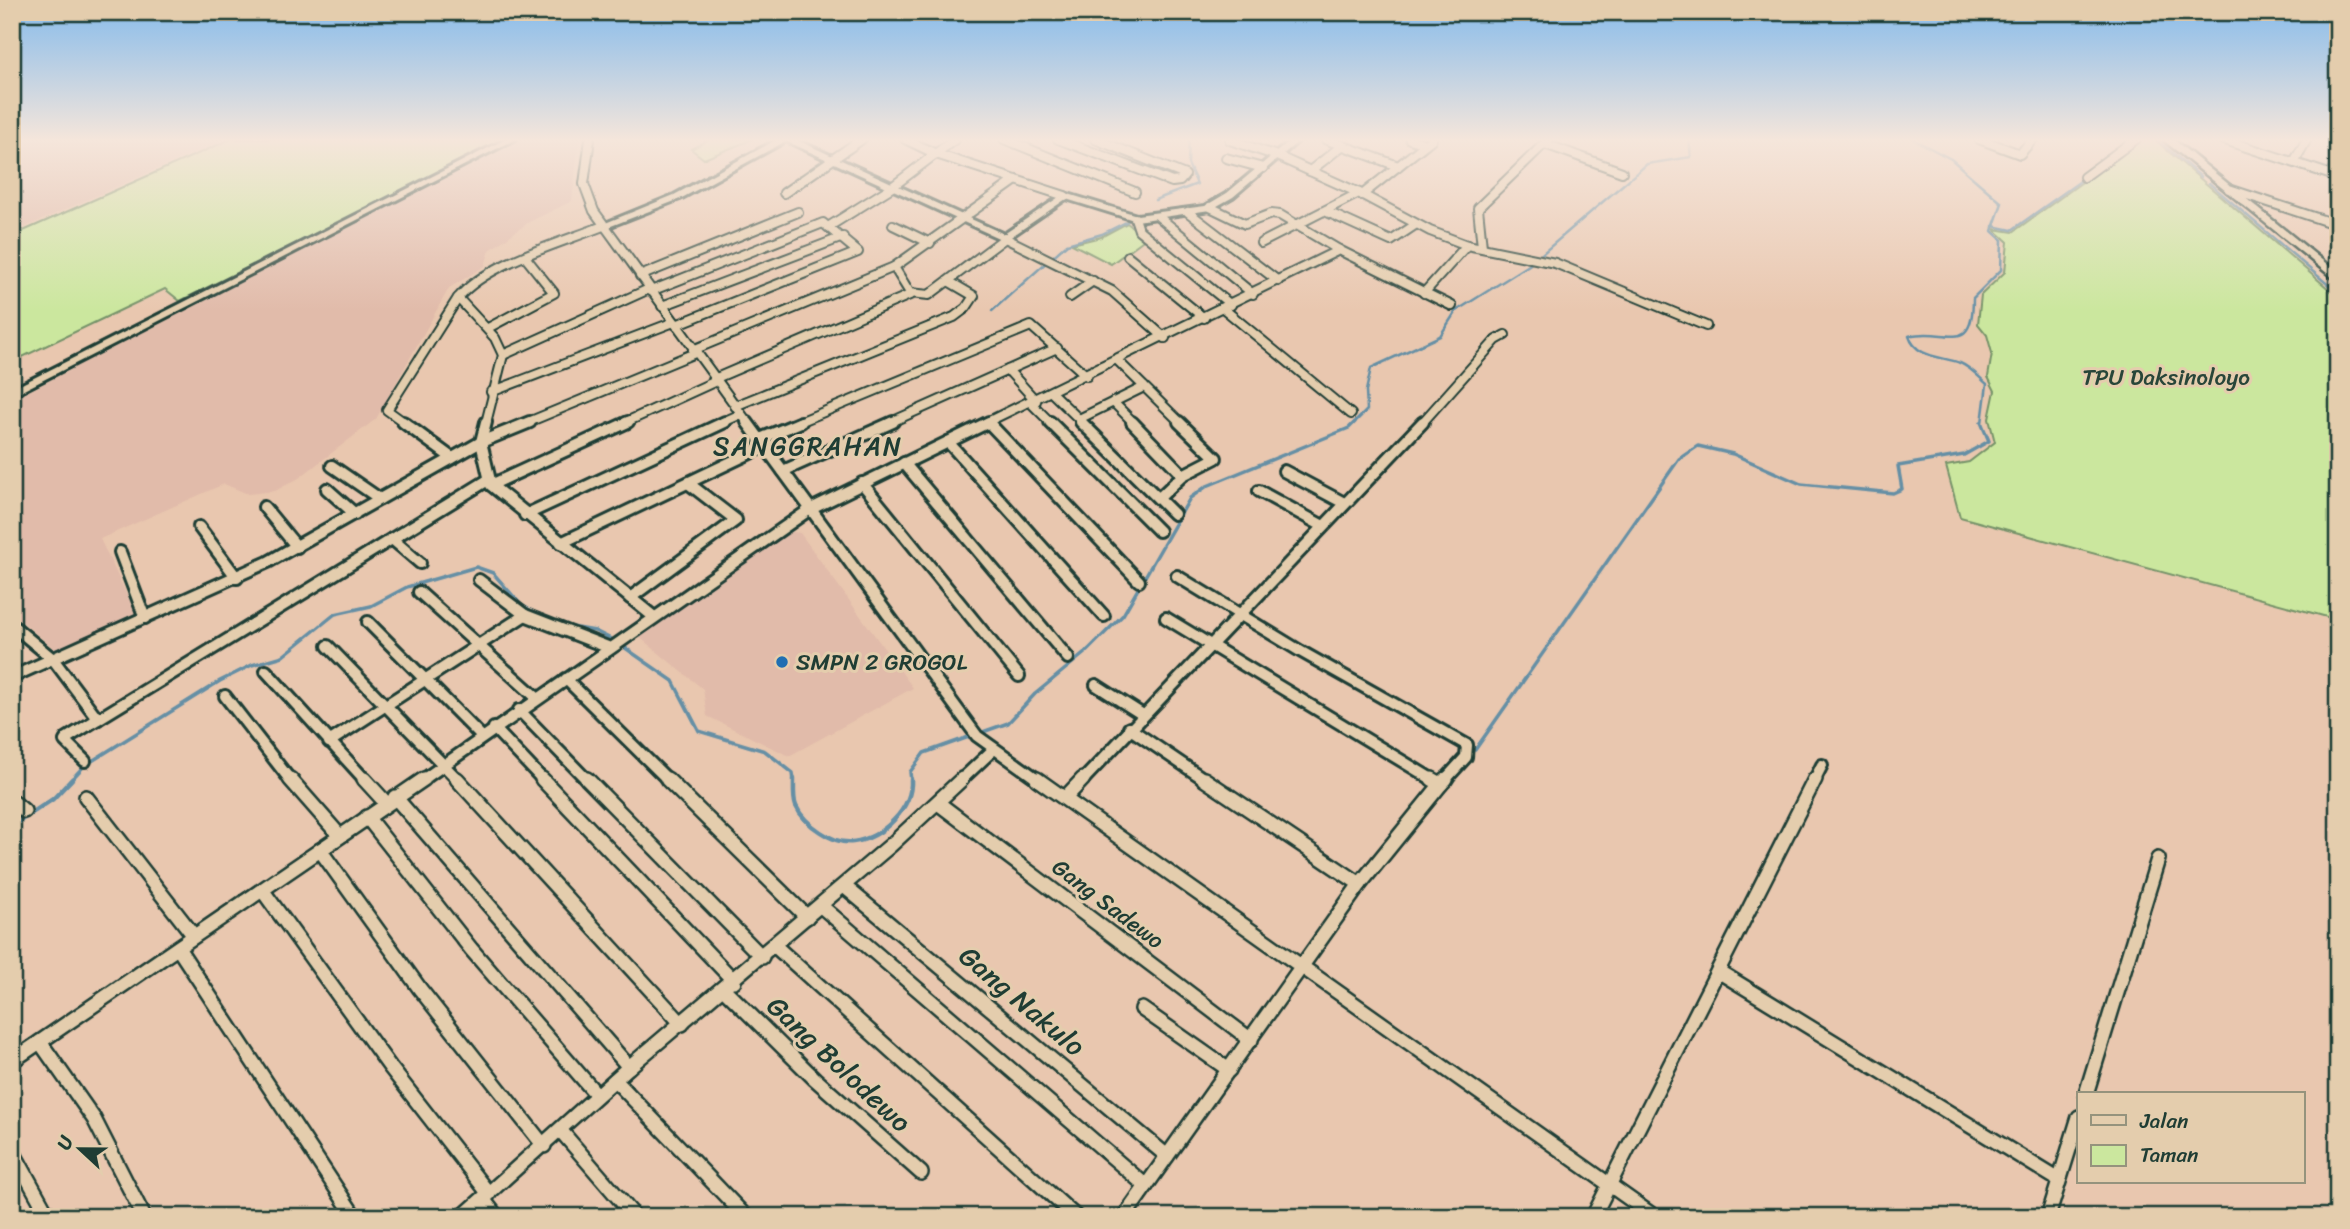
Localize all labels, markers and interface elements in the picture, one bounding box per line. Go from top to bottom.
park label: TPU Daksinoloyo [2082,357,2250,398]
district label: SANGGRAHAN [713,423,903,469]
place label: SMPN 2 GROGOL [796,642,968,683]
marker: SMPN 2 GROGOL [774,654,790,670]
street label: Gang Sadewo [1043,848,1174,960]
street label: Gang Nakulo [947,933,1097,1069]
street label: Gang Bolodewo [755,983,923,1145]
legend [2077,1092,2304,1184]
text: Jalan [2139,1102,2188,1140]
north arrow [46,1114,116,1184]
text: U [47,1129,83,1155]
text: Taman [2140,1136,2198,1174]

